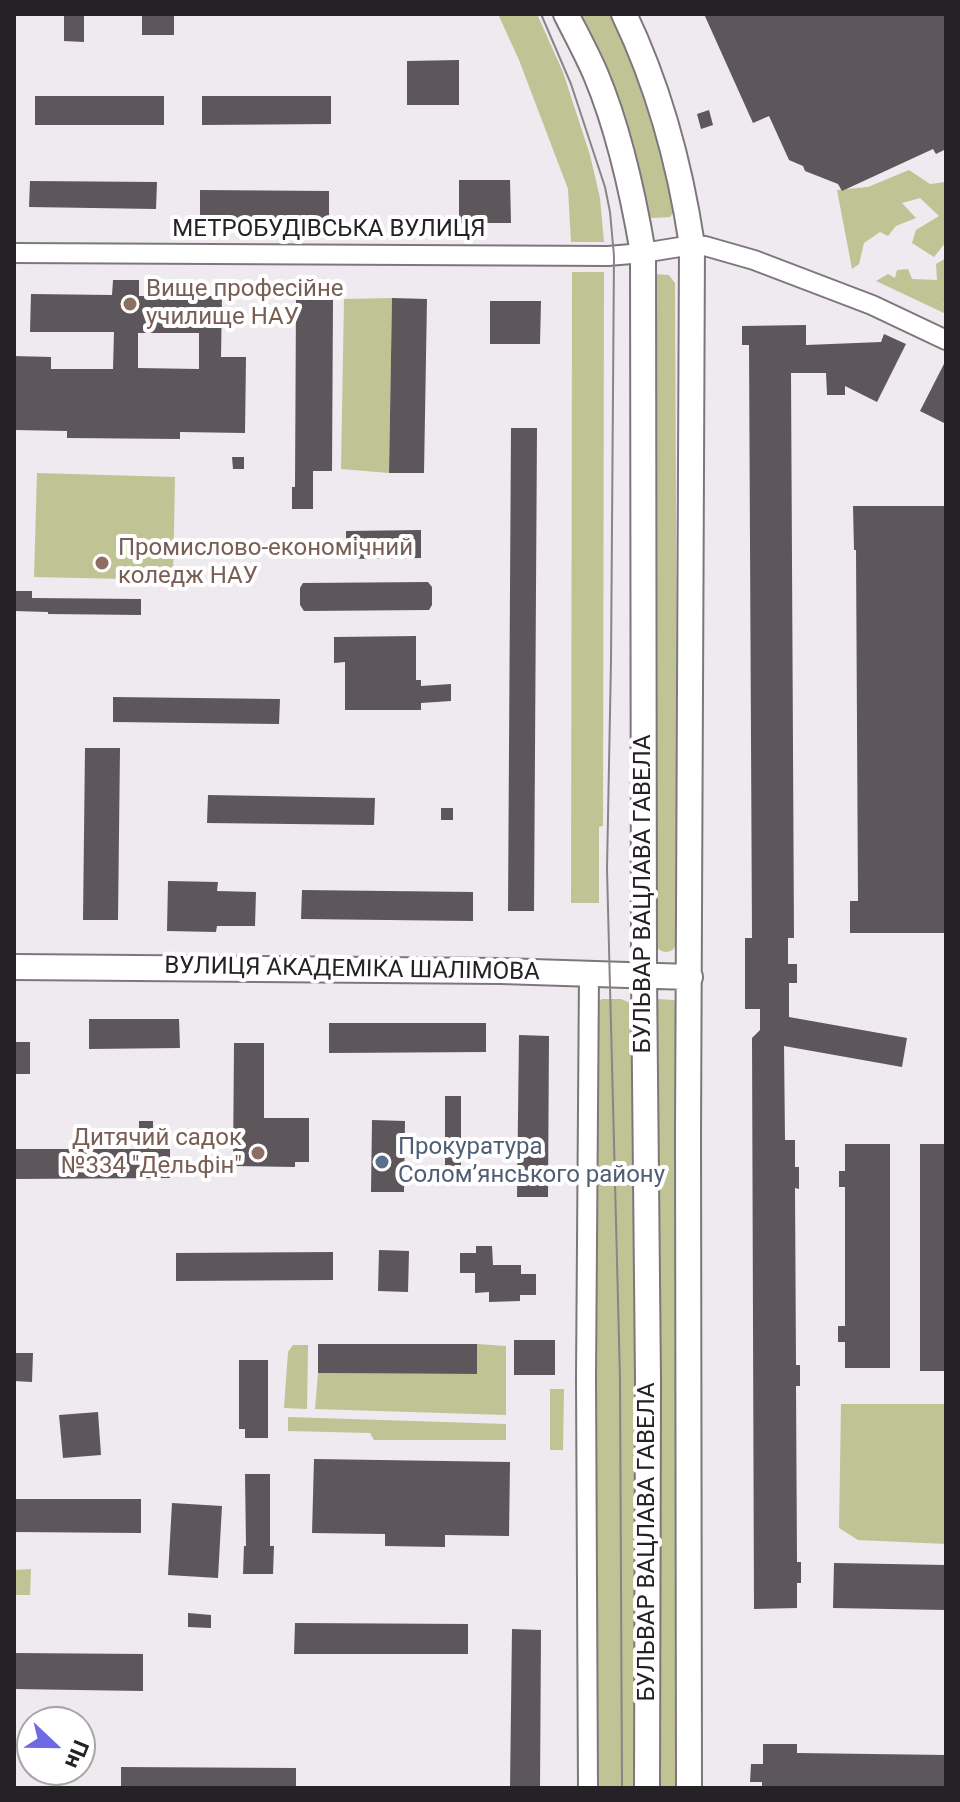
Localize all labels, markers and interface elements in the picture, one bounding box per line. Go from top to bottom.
street label: МЕТРОБУДІВСЬКА ВУЛИЦЯ [172,216,486,244]
place label: Вище професійне училище НАУ [146,276,343,332]
marker: Вище професійне училище НАУ [121,295,139,313]
place label: Промислово-економічний коледж НАУ [118,535,413,591]
marker: Промислово-економічний коледж НАУ [93,554,111,572]
street label: БУЛЬВАР ВАЦЛАВА ГАВЕЛА [630,734,658,1054]
street label: ВУЛИЦЯ АКАДЕМІКА ШАЛІМОВА [164,952,540,988]
place label: Дитячий садок №334 "Дельфін" [61,1125,242,1181]
place label: Прокуратура Солом’янського району [398,1134,665,1190]
marker: Дитячий садок №334 "Дельфін" [249,1144,267,1162]
marker: Прокуратура Солом’янського району [373,1153,391,1171]
street label: БУЛЬВАР ВАЦЛАВА ГАВЕЛА [634,1382,662,1702]
north arrow [16,1706,96,1786]
text: Пн [60,1737,94,1772]

